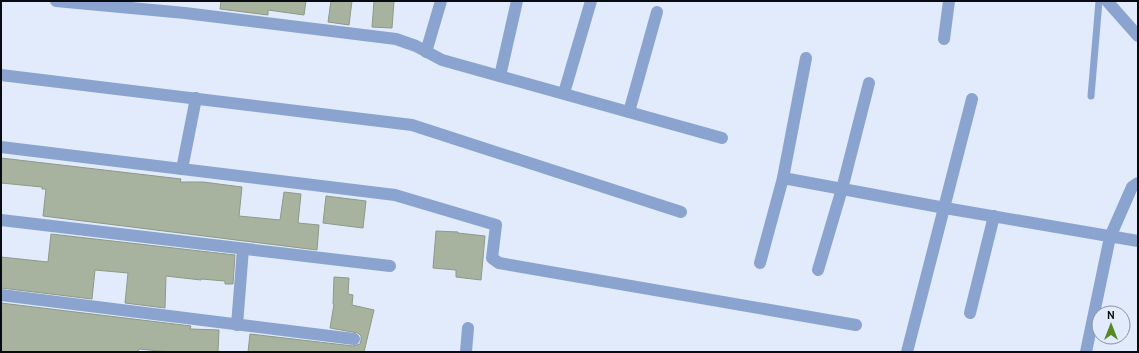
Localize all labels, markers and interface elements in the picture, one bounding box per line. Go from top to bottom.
north arrow [1091,305,1131,345]
text: N [1107,308,1115,322]

